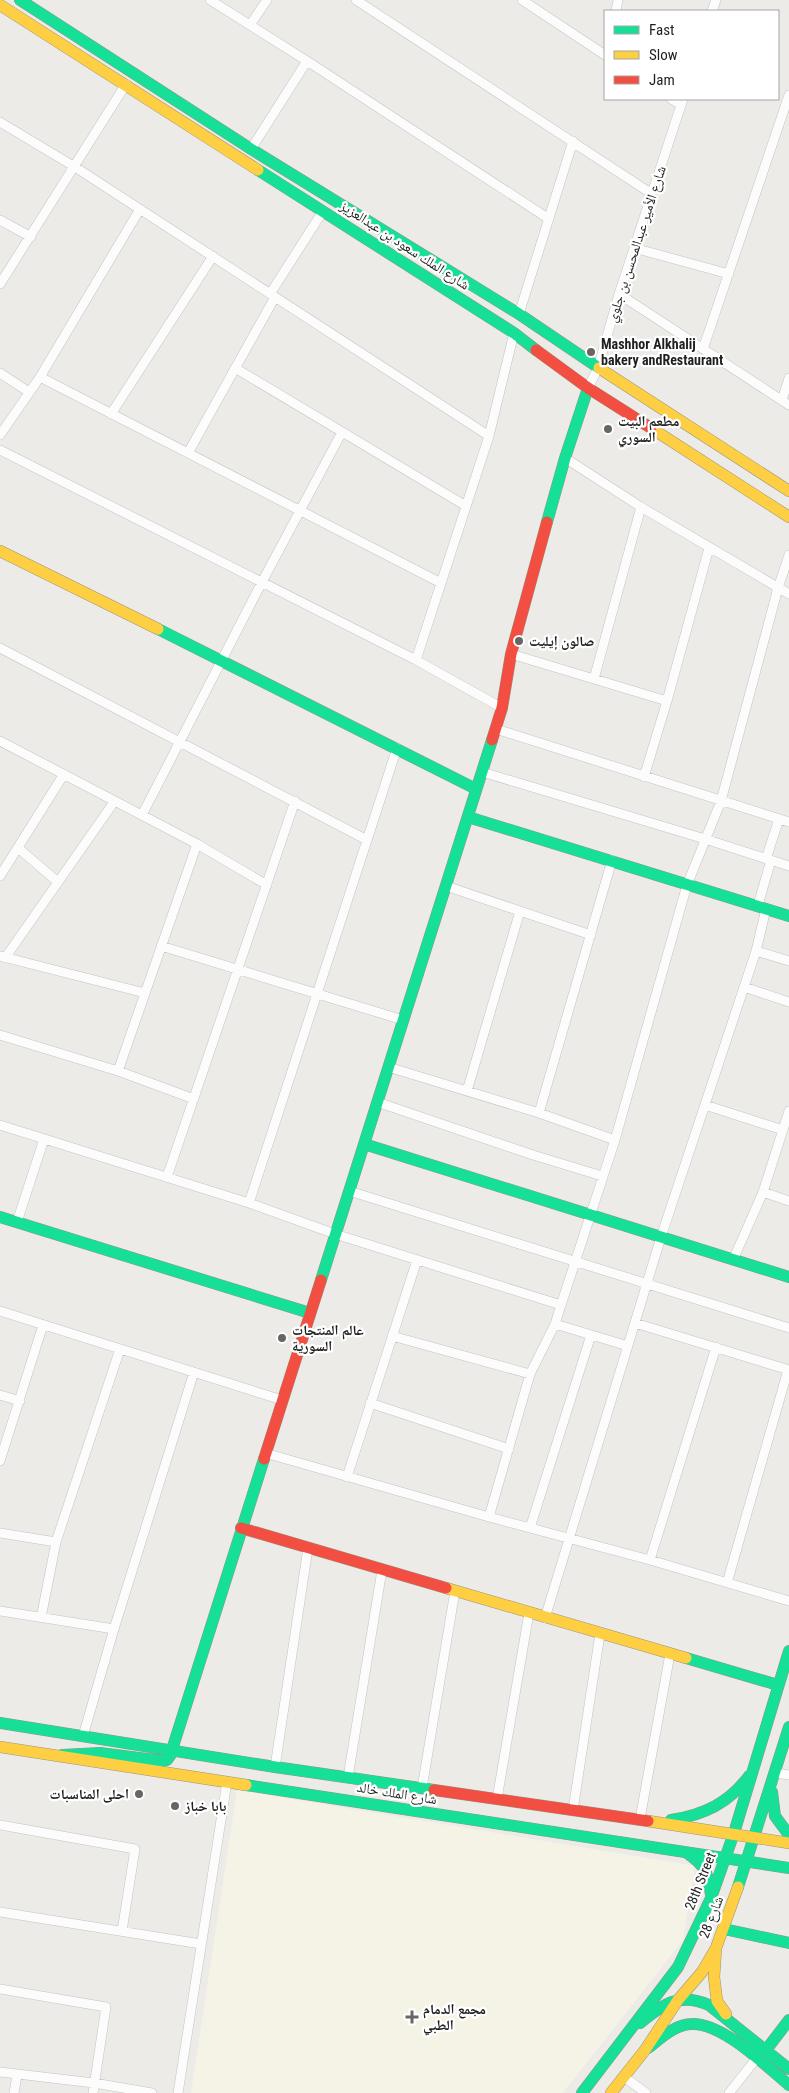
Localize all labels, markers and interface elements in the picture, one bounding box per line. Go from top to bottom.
legend [604,10,779,100]
text: Fast [649,21,674,39]
text: Slow [649,46,678,64]
text: Jam [649,71,675,89]
street label: شارع الأمير عبدالمحسن بن جلوي [603,164,672,325]
street label: شارع الملك سعود بن عبدالعزيز [336,197,473,294]
place label: Mashhor Alkhalij bakery andRestaurant [601,336,723,368]
marker: Mashhor Alkhalij bakery andRestaurant [585,346,597,358]
place label: مطعم البيت السوري [618,413,679,448]
marker: مطعم البيت السوري [602,423,614,435]
place label: صالون إيليت [529,633,594,650]
marker: صالون إيليت [513,635,525,647]
place label: عالم المنتجات السورية [292,1322,364,1354]
marker: عالم المنتجات السورية [276,1332,288,1344]
street label: شارع الملك خالد [355,1779,438,1809]
place label: احلى المناسبات [50,1786,129,1803]
marker: احلى المناسبات [133,1788,145,1800]
place label: بابا خباز [184,1798,227,1815]
marker: بابا خباز [169,1800,181,1812]
street label: 28th Street [681,1850,719,1912]
street label: شارع 28 [696,1894,728,1941]
place label: مجمع الدمام الطبي [423,2001,486,2036]
marker: مجمع الدمام الطبي [405,2010,419,2024]

